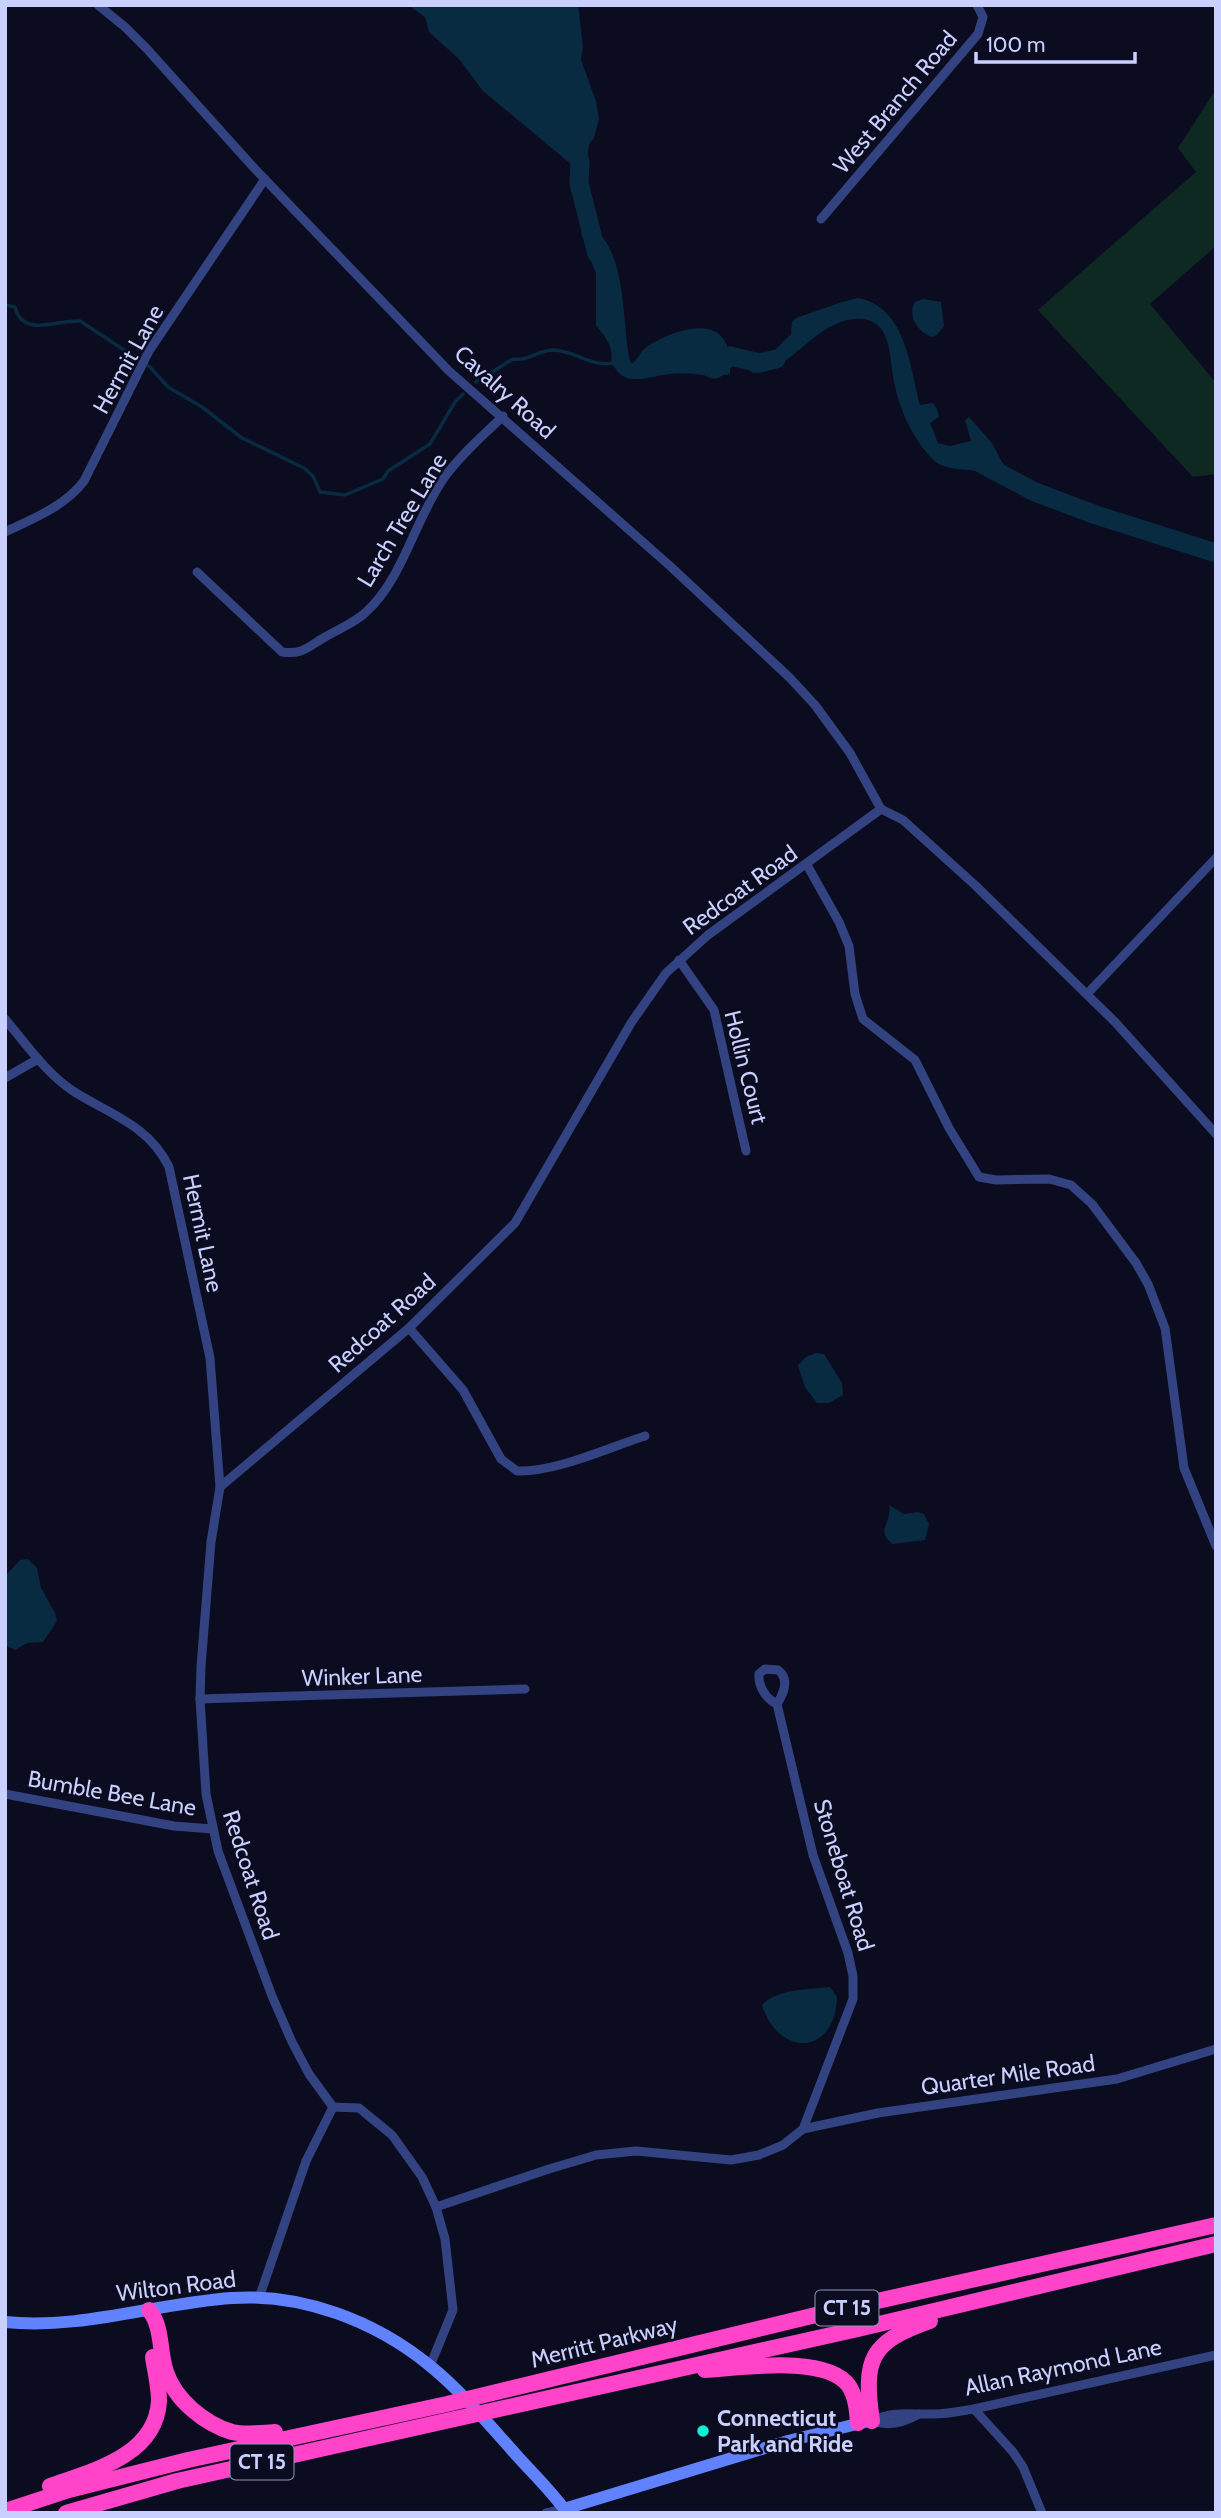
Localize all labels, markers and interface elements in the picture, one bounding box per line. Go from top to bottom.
scale bar [976,21,1135,65]
street label: West Branch Road [827,25,963,179]
text: 100 m [986,32,1045,57]
street label: Hermit Lane [87,299,169,418]
street label: Cavalry Road [449,339,561,445]
street label: Larch Tree Lane [351,448,453,592]
street label: Redcoat Road [677,839,803,941]
street label: Hollin Court [718,1007,774,1127]
street label: Hermit Lane [177,1171,229,1295]
street label: Redcoat Road [323,1268,441,1378]
street label: Winker Lane [301,1660,423,1692]
street label: Bumble Bee Lane [26,1764,199,1822]
street label: Stoneboat Road [808,1796,880,1954]
street label: Redcoat Road [217,1807,285,1943]
street label: Quarter Mile Road [919,2049,1097,2101]
street label: Wilton Road [115,2265,237,2307]
road number: CT 15 [816,2290,878,2326]
street label: Merritt Parkway [528,2310,681,2374]
street label: Allan Raymond Lane [962,2332,1164,2402]
place label: Connecticut Park and Ride [717,2404,853,2458]
marker: Connecticut Park and Ride [695,2423,711,2439]
road number: CT 15 [230,2444,294,2480]

